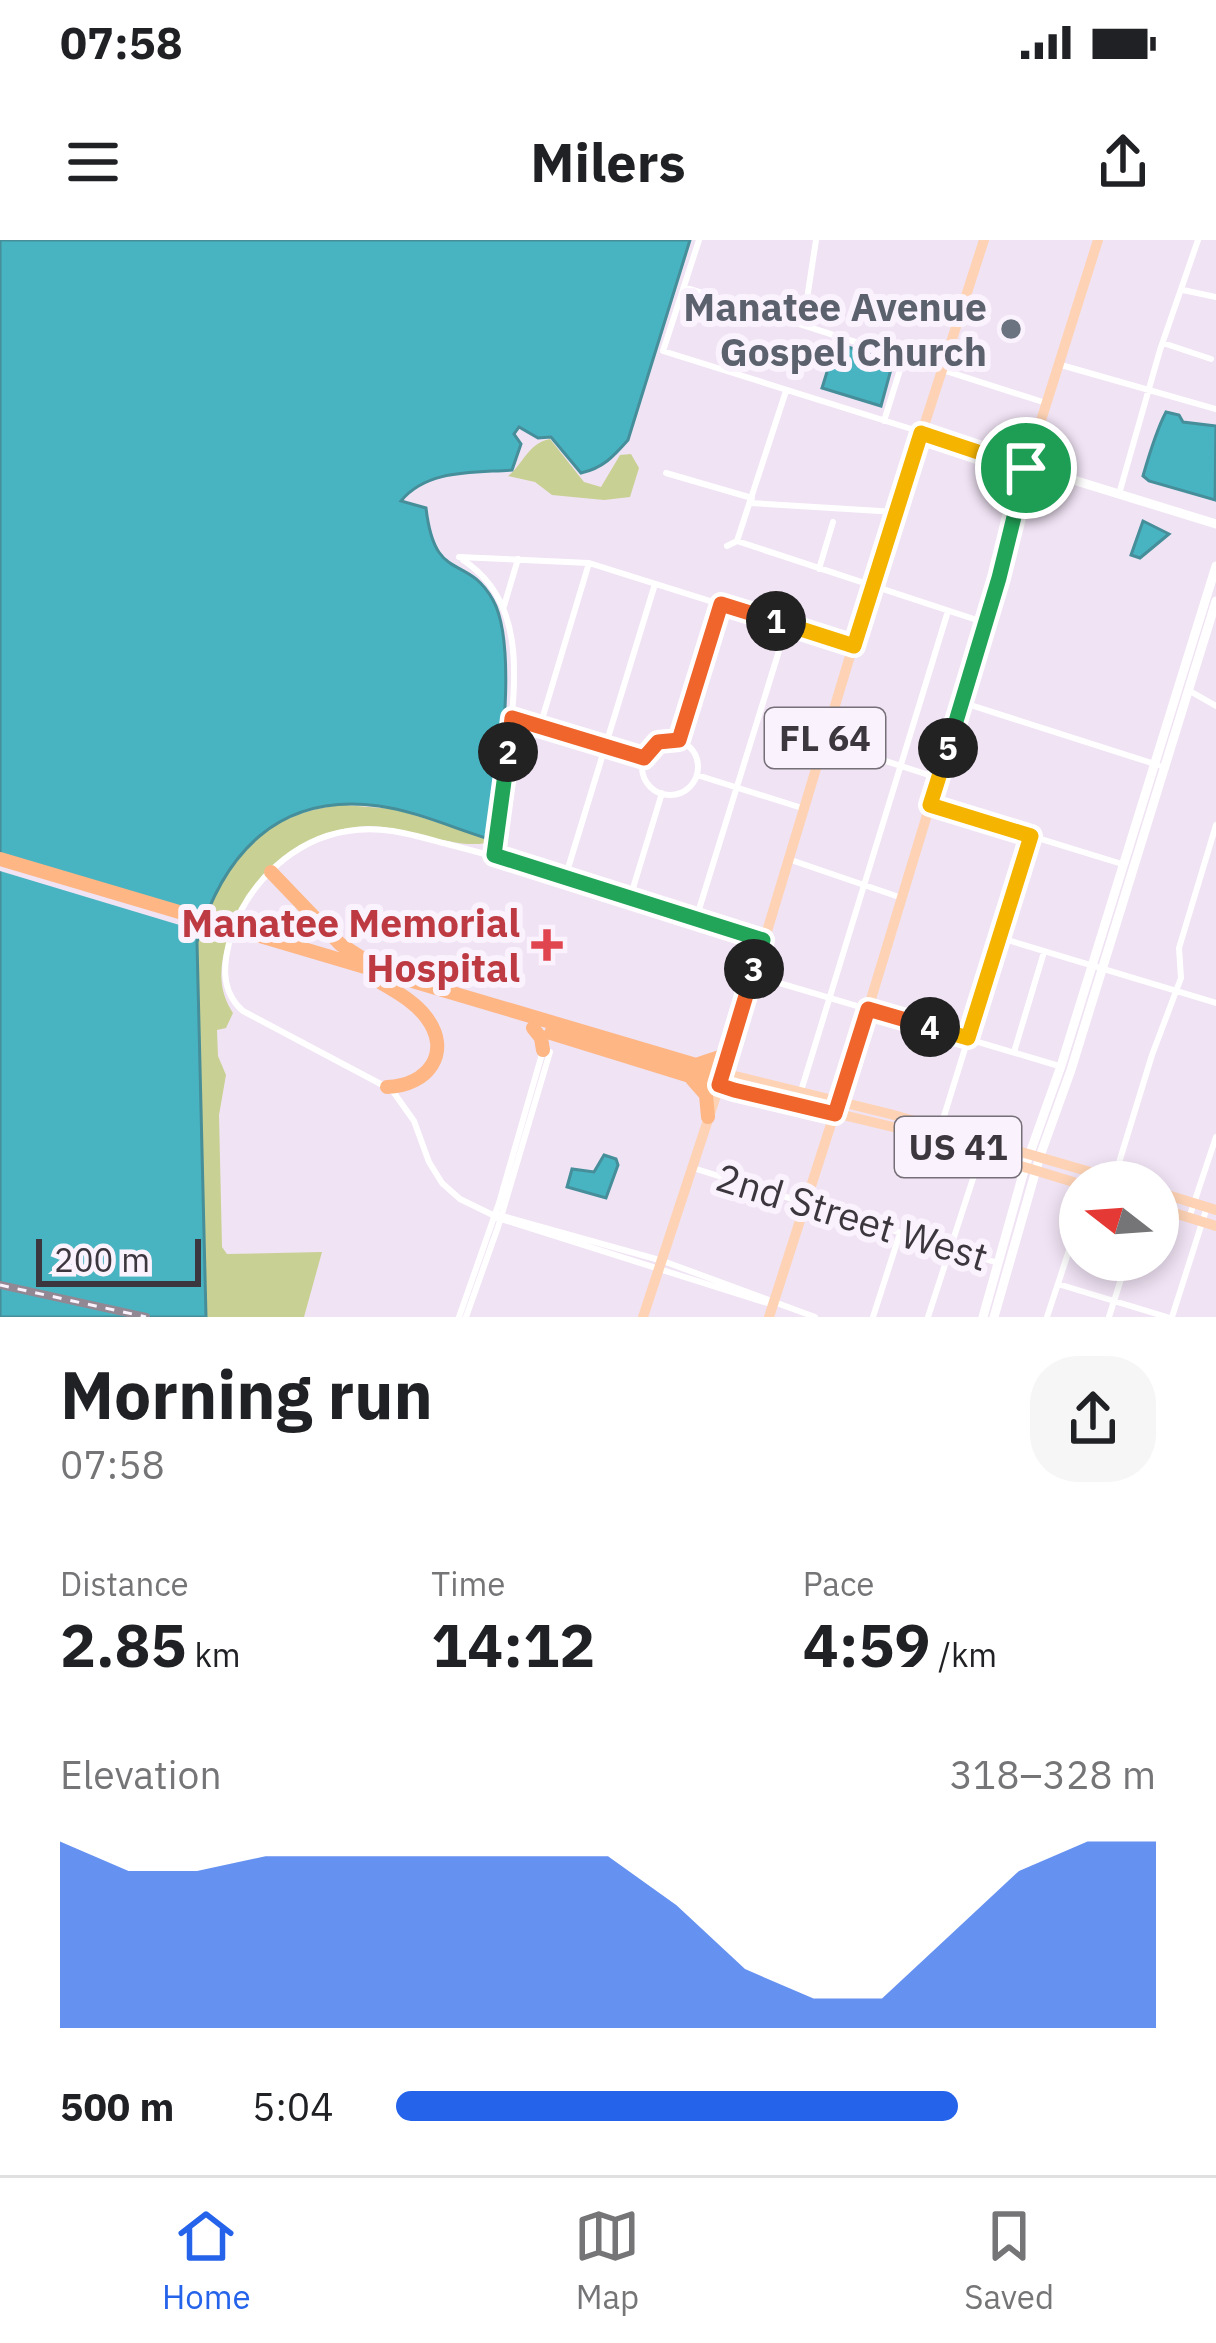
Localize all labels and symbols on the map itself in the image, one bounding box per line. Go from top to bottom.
place label: Manatee Avenue Gospel Church [683,281,987,377]
marker: Manatee Avenue Gospel Church [998,316,1024,342]
pin [975,417,1077,519]
pin: 1 [746,591,806,651]
road number: FL 64 [765,708,885,768]
pin: 5 [918,718,978,778]
pin: 2 [478,722,538,782]
place label: Manatee Memorial Hospital [181,897,520,993]
marker: Manatee Memorial Hospital [531,929,563,961]
pin: 3 [724,939,784,999]
pin: 4 [900,997,960,1057]
road number: US 41 [895,1117,1021,1177]
street label: 2nd Street West [710,1151,994,1282]
north arrow [1059,1161,1179,1281]
scale bar [36,1233,201,1286]

